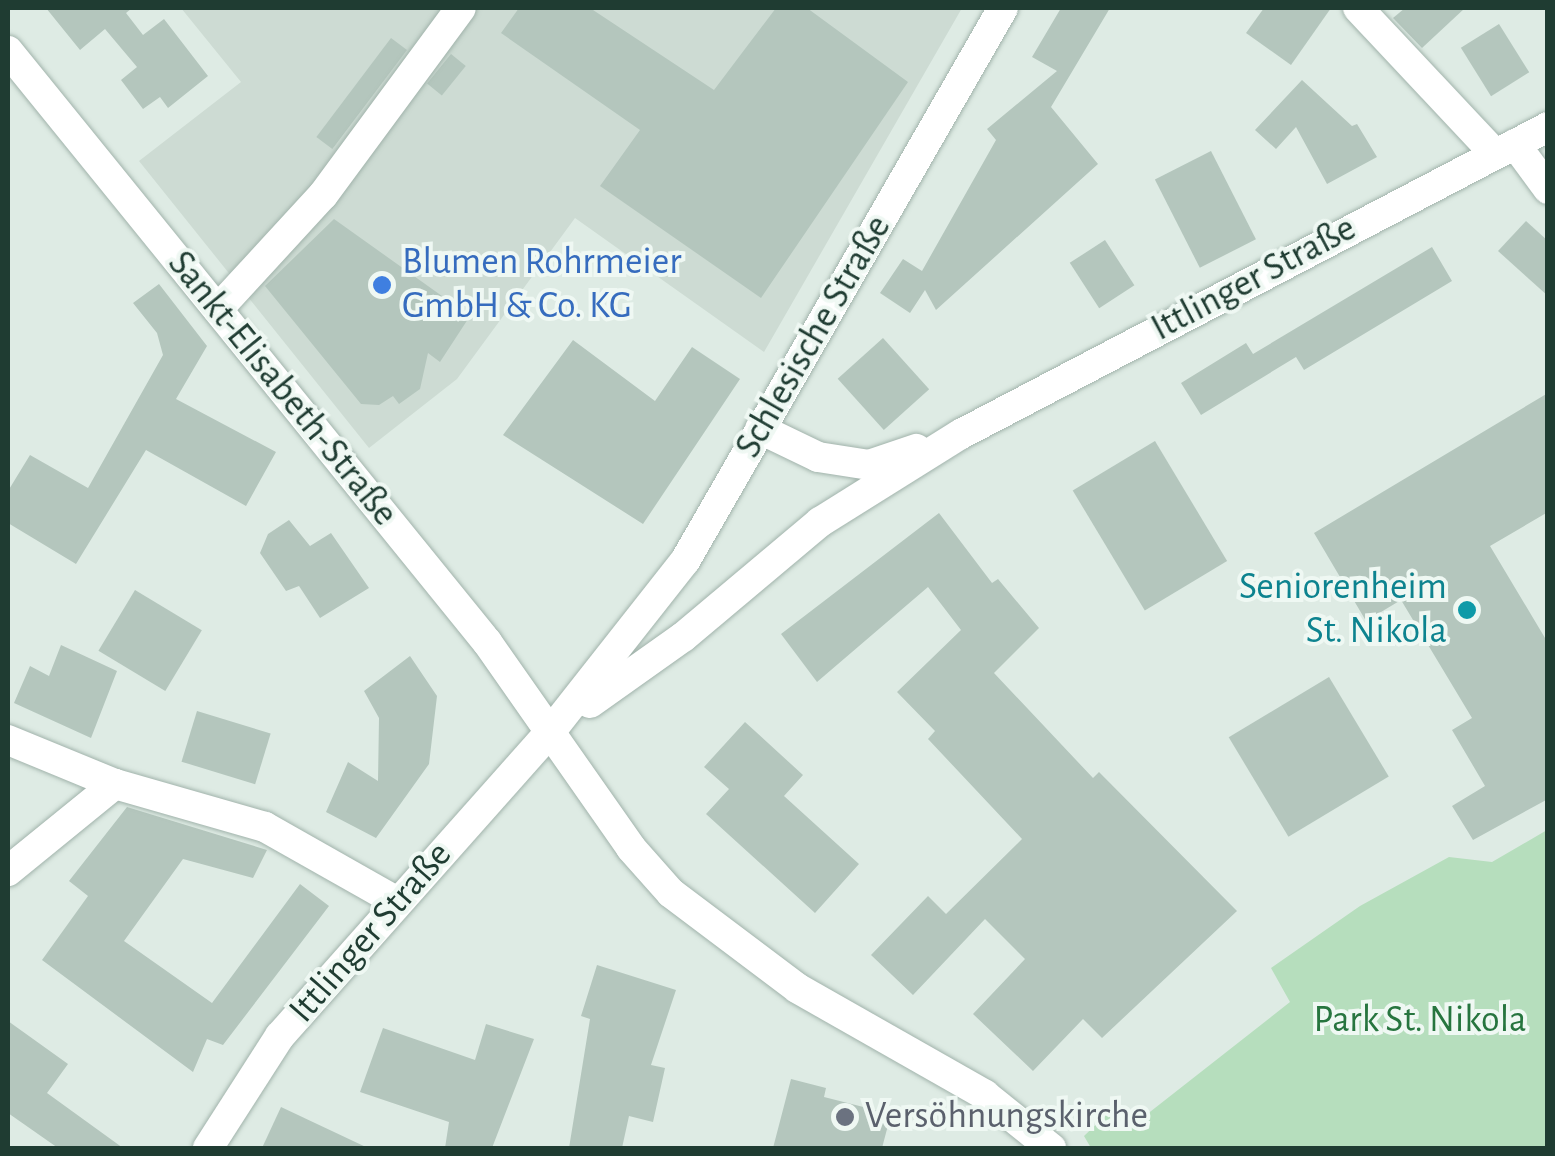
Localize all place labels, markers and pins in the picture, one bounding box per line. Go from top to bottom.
place label: Blumen Rohrmeier GmbH & Co. KG [402,240,682,330]
marker: Blumen Rohrmeier GmbH & Co. KG [371,274,393,296]
place label: Seniorenheim St. Nikola [1239,565,1447,654]
marker: Seniorenheim St. Nikola [1456,599,1478,621]
place label: Versöhnungskirche [865,1094,1148,1140]
marker: Versöhnungskirche [834,1106,856,1128]

